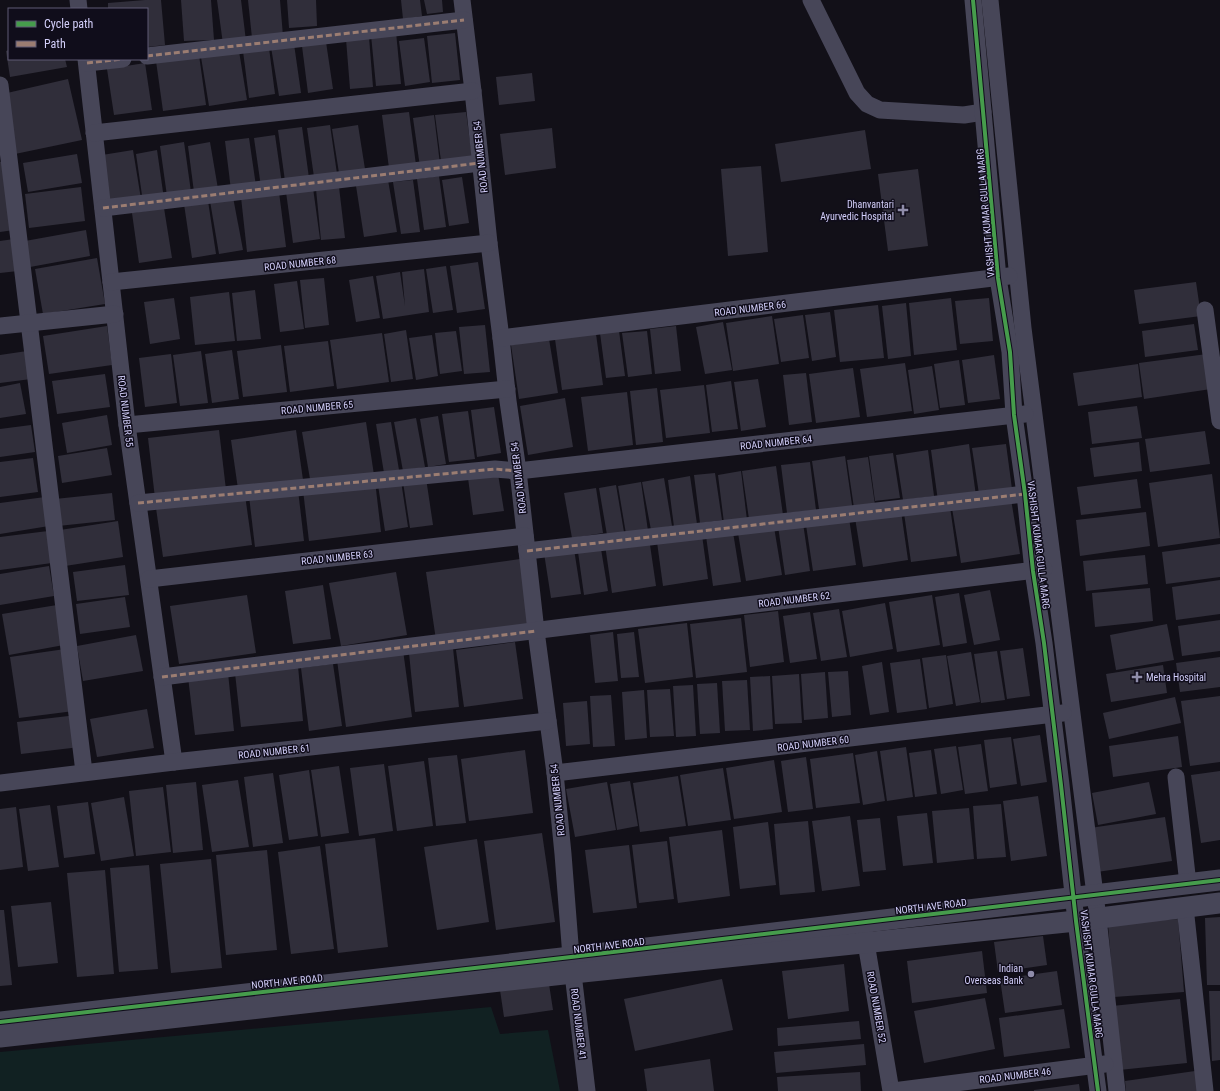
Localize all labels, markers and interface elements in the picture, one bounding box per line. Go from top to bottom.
legend [8,8,148,60]
text: Cycle path [44,17,94,31]
text: Path [44,37,66,51]
street label: ROAD NUMBER 54 [471,120,490,193]
street label: VASHISHT KUMAR GULLA MARG [974,148,997,278]
place label: Dhanvantari Ayurvedic Hospital [820,199,894,222]
marker: Dhanvantari Ayurvedic Hospital [897,204,909,216]
street label: ROAD NUMBER 68 [264,254,337,273]
street label: ROAD NUMBER 66 [714,299,787,318]
street label: ROAD NUMBER 55 [116,375,135,448]
street label: ROAD NUMBER 65 [281,399,354,416]
street label: ROAD NUMBER 64 [740,433,813,452]
street label: ROAD NUMBER 54 [509,441,528,514]
street label: VASHISHT KUMAR GULLA MARG [1025,480,1052,610]
street label: ROAD NUMBER 63 [301,548,374,567]
street label: ROAD NUMBER 62 [758,590,831,609]
marker: Mehra Hospital [1131,671,1143,683]
place label: Mehra Hospital [1146,672,1206,683]
street label: ROAD NUMBER 60 [777,734,850,753]
street label: ROAD NUMBER 61 [238,742,311,761]
street label: ROAD NUMBER 54 [548,763,567,836]
street label: NORTH AVE ROAD [895,897,968,916]
street label: VASHISHT KUMAR GULLA MARG [1078,909,1105,1039]
street label: NORTH AVE ROAD [573,936,646,955]
place label: Indian Overseas Bank [965,963,1023,986]
marker: Indian Overseas Bank [1026,969,1036,979]
street label: ROAD NUMBER 52 [865,971,888,1044]
street label: NORTH AVE ROAD [251,972,324,991]
street label: ROAD NUMBER 41 [569,988,588,1061]
street label: ROAD NUMBER 46 [979,1066,1052,1085]

